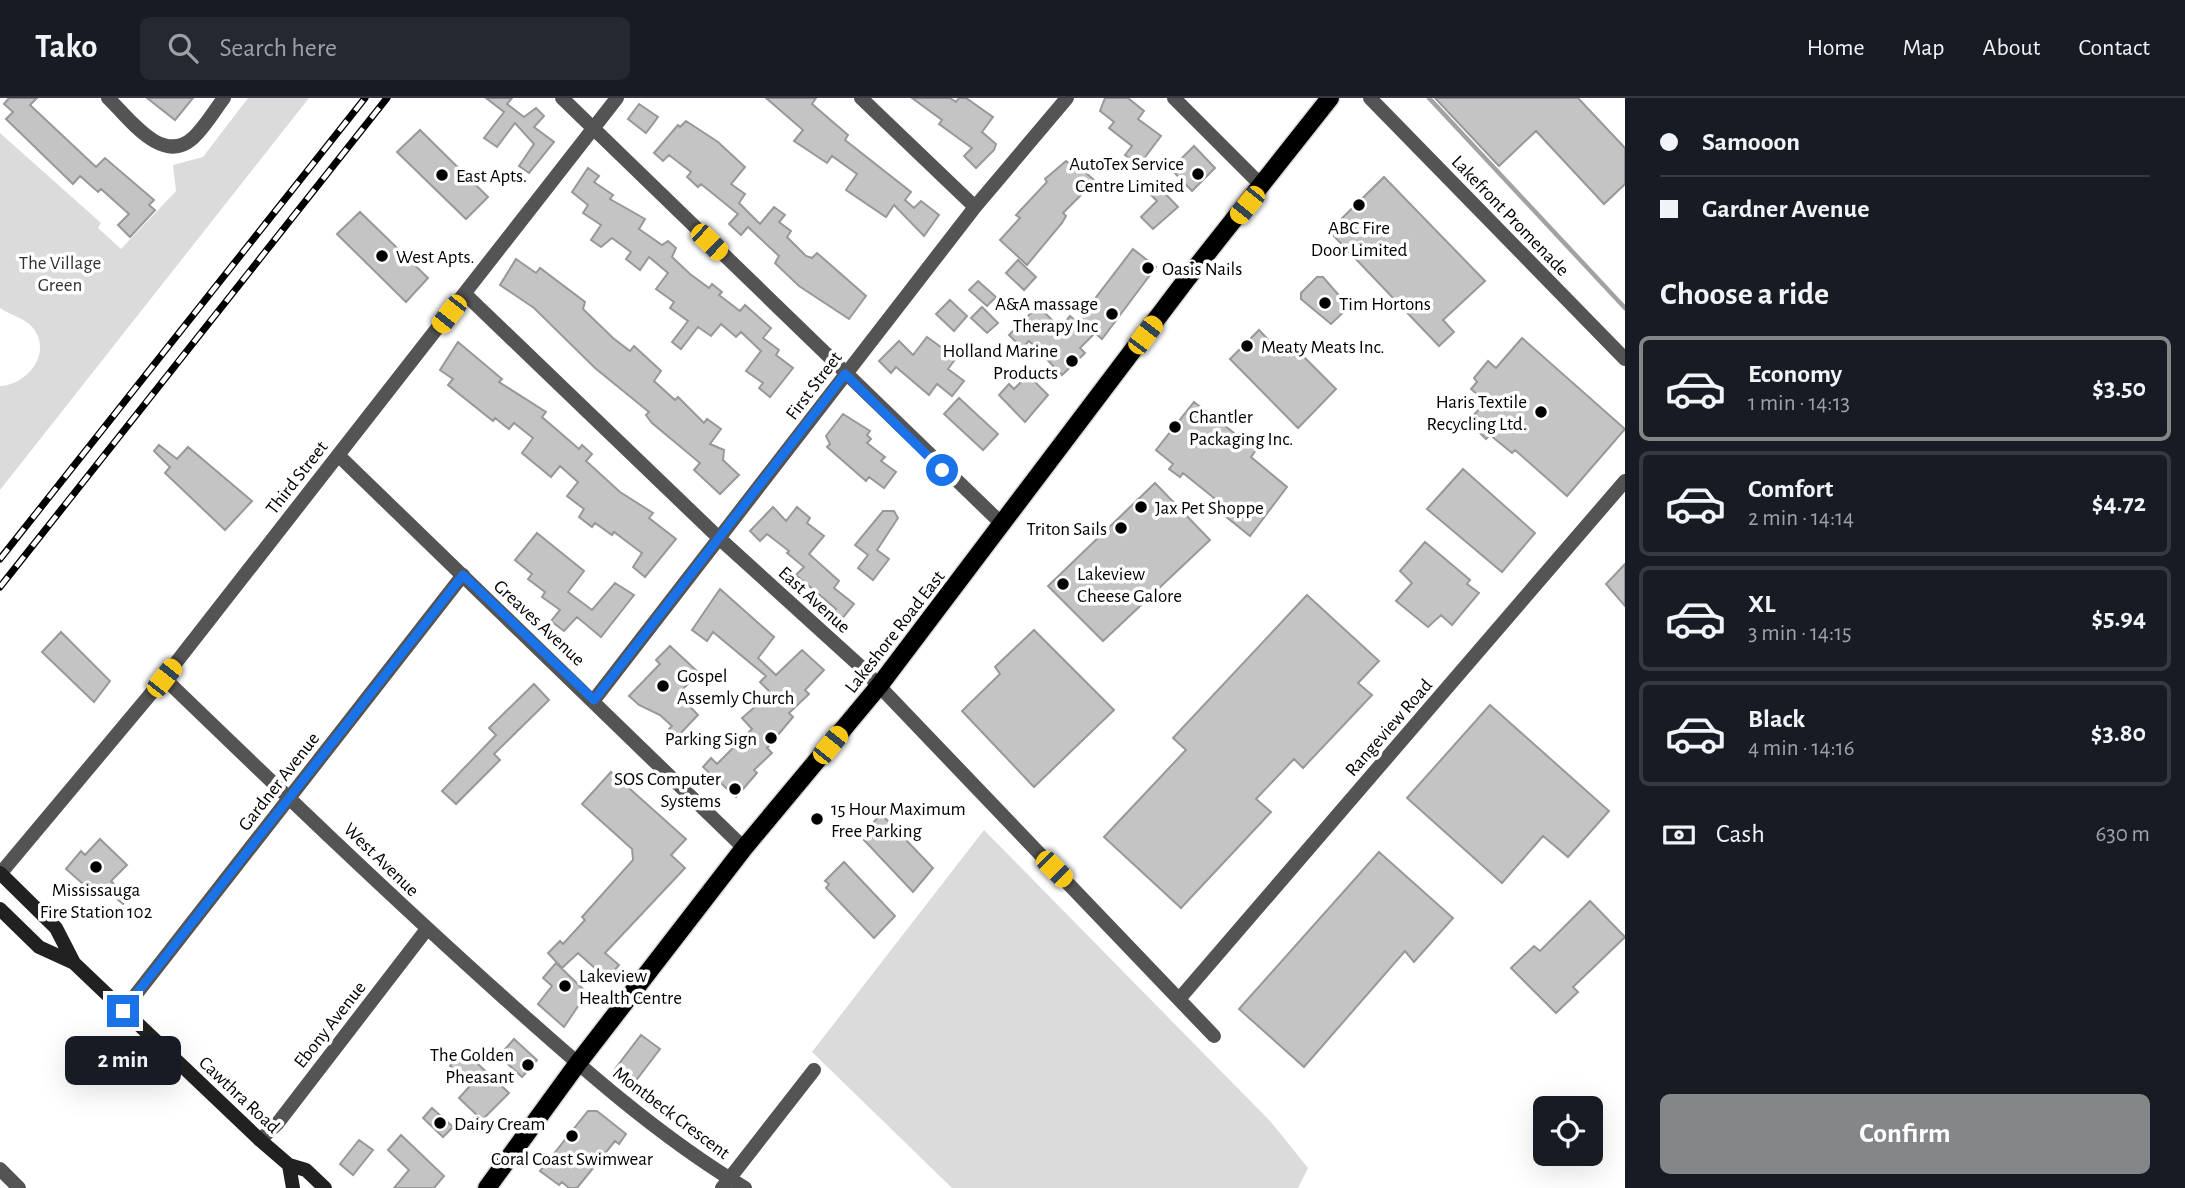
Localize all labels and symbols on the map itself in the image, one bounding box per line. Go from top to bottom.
street label: Lakefront Promenade [1448,152,1572,280]
place label: AutoTex Service Centre Limited [1069,155,1184,196]
marker: AutoTex Service Centre Limited [1190,166,1206,182]
marker: East Apts. [434,167,450,183]
place label: East Apts. [456,167,527,186]
car [1226,182,1269,228]
marker: ABC Fire Door Limited [1351,197,1367,213]
place label: ABC Fire Door Limited [1311,219,1408,260]
car [687,220,732,264]
marker: West Apts. [374,248,390,264]
place label: West Apts. [396,248,475,267]
park label: The Village Green [19,254,101,295]
marker: Oasis Nails [1140,260,1156,276]
place label: Oasis Nails [1162,260,1242,279]
car [428,291,471,337]
place label: A&A massage Therapy Inc [995,295,1098,336]
marker: Tim Hortons [1317,295,1333,311]
place label: Tim Hortons [1339,295,1431,314]
marker: A&A massage Therapy Inc [1104,306,1120,322]
car [1124,312,1167,358]
marker: Meaty Meats Inc. [1239,338,1255,354]
place label: Meaty Meats Inc. [1261,338,1385,357]
place label: Holland Marine Products [943,342,1058,383]
street label: First Street [783,348,846,424]
marker: Holland Marine Products [1064,353,1080,369]
place label: Haris Textile Recycling Ltd. [1427,393,1527,434]
marker: Haris Textile Recycling Ltd. [1533,404,1549,420]
place label: Chantler Packaging Inc. [1189,408,1293,449]
marker: Chantler Packaging Inc. [1167,419,1183,435]
street label: Third Street [263,438,332,518]
route start [926,454,958,486]
marker: Jax Pet Shoppe [1133,499,1149,515]
place label: Jax Pet Shoppe [1155,499,1264,518]
place label: Triton Sails [1027,520,1107,539]
marker: Triton Sails [1113,520,1129,536]
street label: East Avenue [775,563,853,637]
place label: Lakeview Cheese Galore [1077,565,1182,606]
street label: Lakeshore Road East [842,567,949,697]
street label: Greaves Avenue [490,576,588,670]
marker: Lakeview Cheese Galore [1055,576,1071,592]
car [143,655,186,701]
place label: Gospel Assemly Church [677,667,795,708]
street label: Rangeview Road [1342,676,1436,780]
marker: Gospel Assemly Church [655,678,671,694]
car [809,722,852,768]
street label: Gardner Avenue [235,729,323,835]
place label: Parking Sign [665,730,757,749]
marker: Parking Sign [763,730,779,746]
place label: SOS Computer Systems [614,770,721,811]
marker: SOS Computer Systems [727,781,743,797]
place label: 15 Hour Maximum Free Parking [831,800,966,841]
marker: 15 Hour Maximum Free Parking [809,811,825,827]
street label: West Avenue [340,820,422,900]
car [1032,847,1077,891]
marker: Mississauga Fire Station 102 [88,859,104,875]
place label: Mississauga Fire Station 102 [40,881,153,922]
place label: Lakeview Health Centre [579,967,682,1008]
street label: Ebony Avenue [291,978,370,1072]
marker: Lakeview Health Centre [557,978,573,994]
route end [107,995,139,1027]
callout: 2 min [65,1035,181,1084]
place label: The Golden Pheasant [430,1046,514,1087]
street label: Cawthra Road [195,1053,283,1137]
marker: The Golden Pheasant [520,1057,536,1073]
street label: Montbeck Crescent [609,1063,733,1163]
marker: Dairy Cream [432,1115,448,1131]
place label: Dairy Cream [454,1115,545,1134]
marker: Coral Coast Swimwear [564,1128,580,1144]
place label: Coral Coast Swimwear [491,1150,653,1169]

